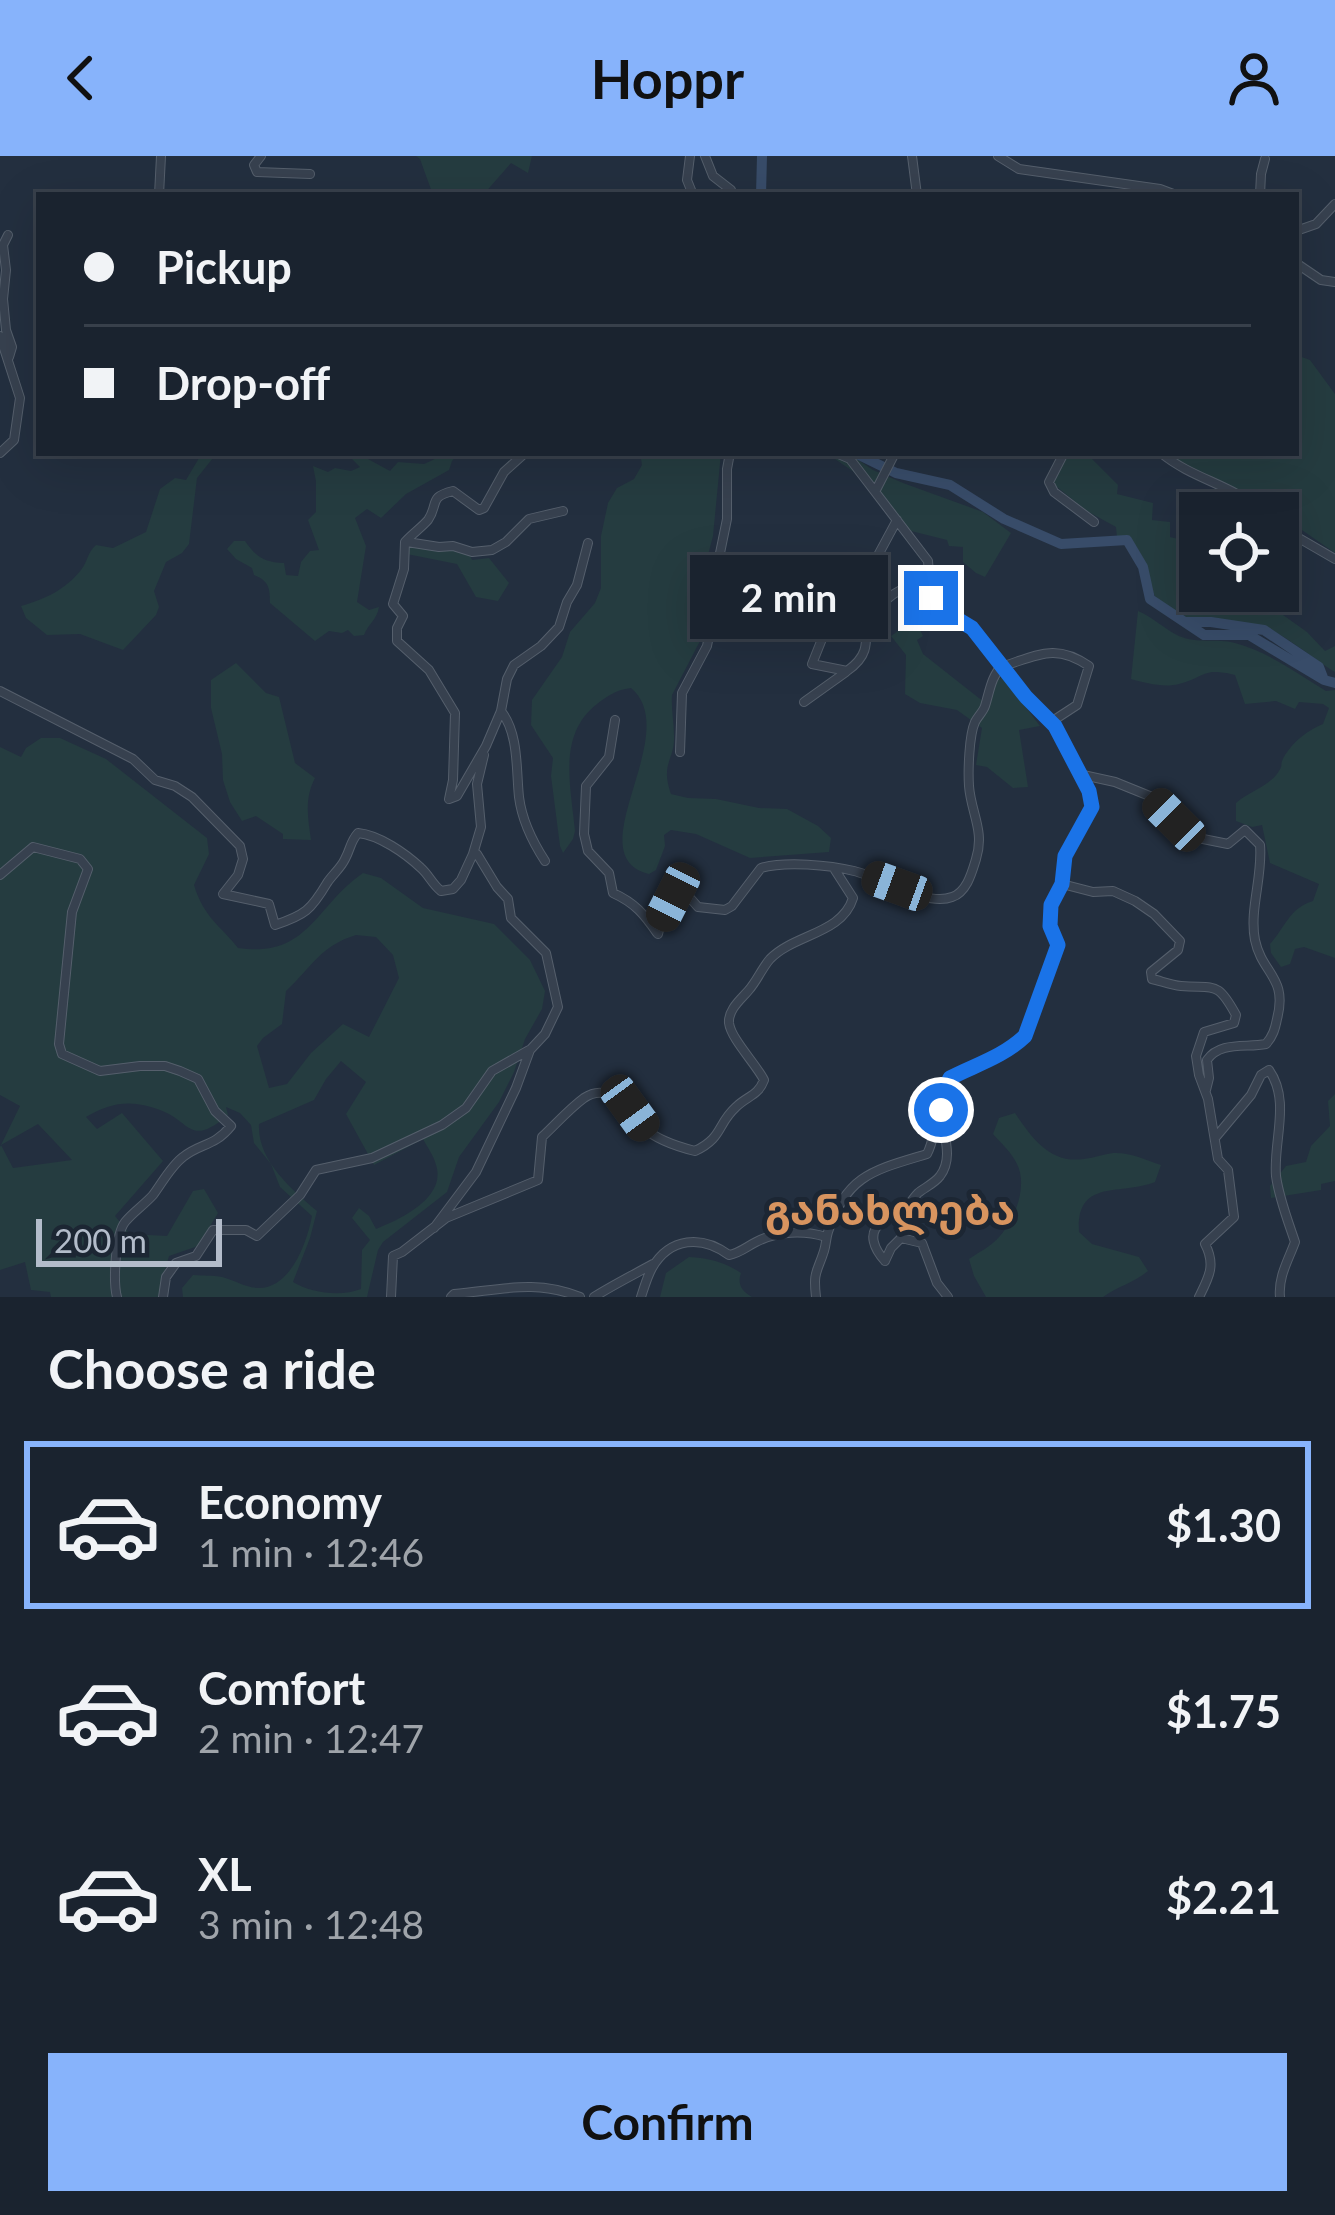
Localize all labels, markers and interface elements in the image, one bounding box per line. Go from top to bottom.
icon: back [48,45,114,111]
icon: person [1221,45,1287,111]
text: Hoppr [591,46,744,111]
text: Pickup [156,240,292,294]
text: Drop-off [156,356,330,410]
map controls [1179,492,1299,612]
button: locate [1179,492,1299,612]
callout: 2 min [691,556,889,640]
route end [904,571,958,625]
text: 2 min [741,574,837,620]
car [1136,782,1212,858]
car [641,857,705,937]
car [857,857,937,915]
car [594,1068,666,1148]
route start [914,1083,968,1137]
district label: განახლება [765,1184,1015,1236]
scale bar [36,1213,222,1266]
text: 200 m [54,1220,147,1260]
text: Choose a ride [48,1336,376,1401]
icon: car [54,1471,162,1579]
text: Economy [198,1475,382,1529]
text: $1.30 [1166,1498,1281,1552]
text: 1 min · 12:46 [198,1529,424,1575]
icon: car [54,1657,162,1765]
text: Comfort [198,1661,365,1715]
text: $1.75 [1166,1684,1281,1738]
text: 2 min · 12:47 [198,1715,424,1761]
icon: car [54,1843,162,1951]
text: XL [198,1847,252,1901]
text: $2.21 [1166,1870,1281,1924]
text: 3 min · 12:48 [198,1901,424,1947]
button: Confirm [48,2053,1287,2191]

